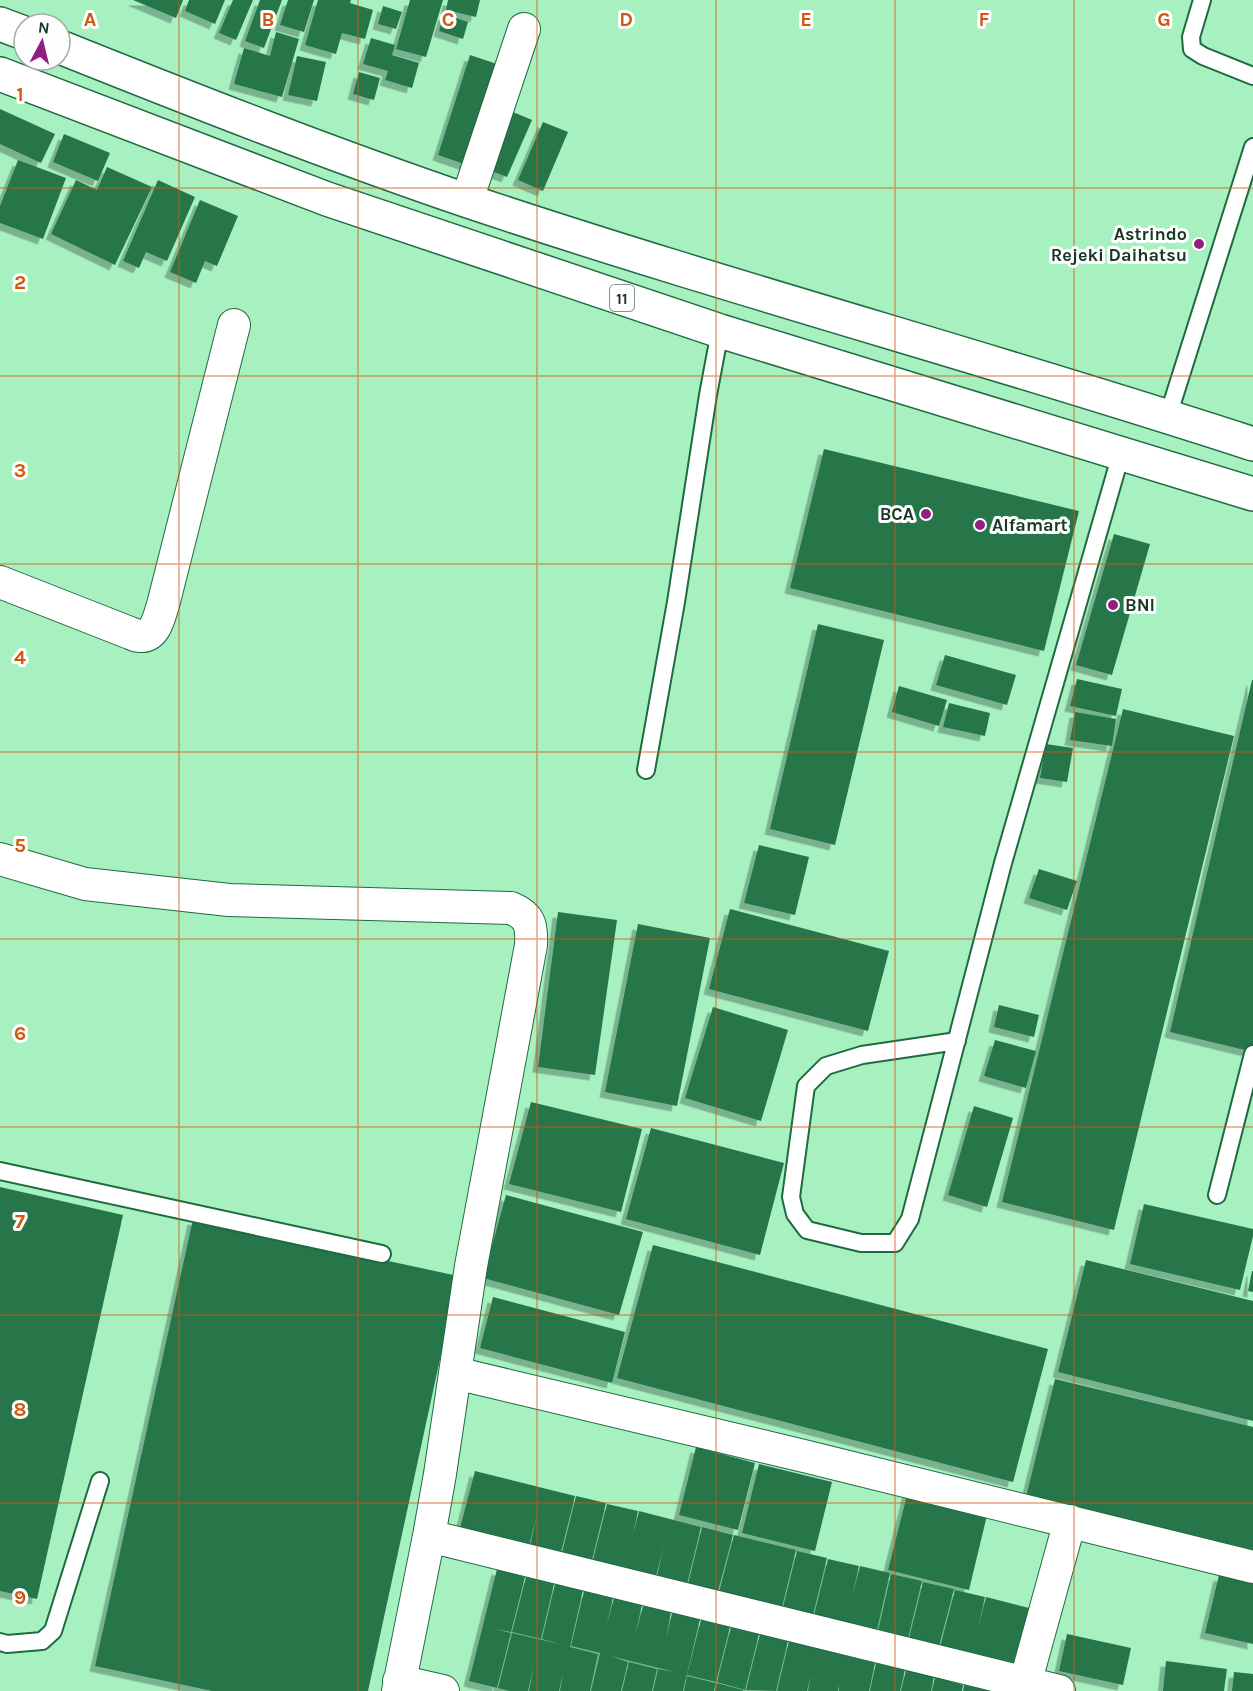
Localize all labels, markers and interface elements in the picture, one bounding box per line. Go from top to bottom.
text: A [84,8,97,31]
text: B [262,8,274,31]
text: C [442,8,454,31]
text: D [619,8,633,31]
text: E [800,8,812,31]
text: F [979,8,990,31]
text: G [1157,8,1171,31]
north arrow [12,12,72,72]
text: N [37,17,51,38]
text: 1 [16,83,24,106]
place label: Astrindo Rejeki Daihatsu [1051,223,1187,266]
marker: Astrindo Rejeki Daihatsu [1192,237,1206,251]
text: 2 [14,271,26,294]
road number: 11 [610,285,634,311]
text: 3 [14,459,26,482]
place label: BCA [880,503,914,525]
marker: BCA [919,507,933,521]
place label: Alfamart [992,514,1068,536]
marker: Alfamart [973,518,987,532]
place label: BNI [1125,594,1155,616]
marker: BNI [1106,598,1120,612]
text: 4 [14,646,26,669]
text: 5 [14,834,26,857]
text: 6 [14,1022,26,1045]
text: 7 [15,1210,25,1233]
text: 8 [14,1398,26,1421]
text: 9 [14,1586,26,1609]

